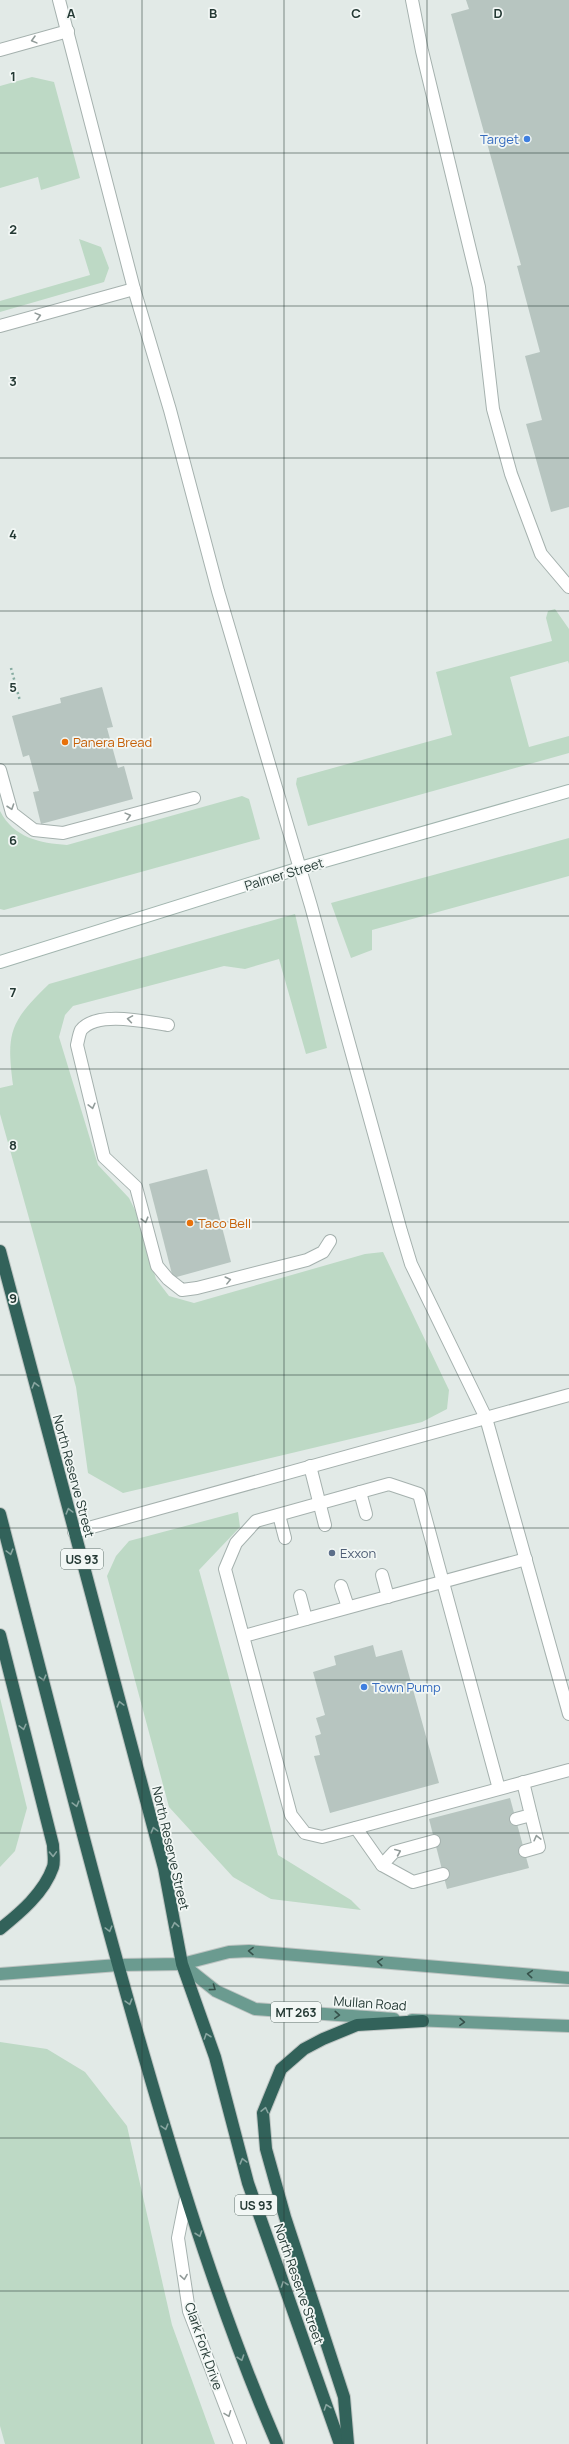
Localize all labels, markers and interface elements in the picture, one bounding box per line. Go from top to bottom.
text: A [67,4,76,22]
text: B [209,4,217,22]
text: C [351,4,361,22]
text: D [493,4,503,22]
one-way arrow [31,36,37,44]
text: 1 [10,67,16,85]
place label: Target [480,130,519,148]
marker: Target [522,134,532,144]
text: 2 [9,220,17,238]
one-way arrow [34,312,41,321]
text: 3 [9,372,17,390]
text: 4 [9,525,17,543]
text: 5 [9,678,17,696]
place label: Panera Bread [73,733,152,751]
marker: Panera Bread [60,737,70,747]
one-way arrow [6,804,15,811]
one-way arrow [125,812,131,820]
text: 6 [9,831,17,849]
street label: Palmer Street [242,853,326,895]
text: 7 [10,983,17,1001]
one-way arrow [127,1015,133,1024]
one-way arrow [87,1103,95,1109]
text: 8 [9,1136,17,1154]
place label: Taco Bell [198,1214,251,1232]
one-way arrow [140,1216,148,1223]
marker: Taco Bell [185,1218,195,1228]
one-way arrow [224,1276,231,1285]
text: 9 [9,1289,17,1307]
one-way arrow [32,1382,40,1388]
street label: North Reserve Street [49,1413,99,1539]
one-way arrow [65,1508,74,1515]
place label: Exxon [340,1544,376,1562]
one-way arrow [5,1548,14,1555]
marker: Exxon [327,1548,337,1558]
road number: US 93 [61,1549,103,1569]
one-way arrow [38,1675,46,1681]
place label: Town Pump [372,1678,441,1696]
marker: Town Pump [359,1682,369,1692]
one-way arrow [116,1701,125,1708]
one-way arrow [19,1724,27,1730]
street label: North Reserve Street [148,1784,194,1912]
one-way arrow [71,1800,79,1807]
one-way arrow [150,1827,158,1833]
one-way arrow [533,1835,541,1841]
one-way arrow [395,1848,402,1856]
one-way arrow [49,1851,58,1857]
one-way arrow [171,1922,179,1929]
one-way arrow [104,1926,112,1932]
one-way arrow [248,1947,254,1955]
one-way arrow [377,1957,383,1966]
one-way arrow [527,1970,533,1979]
one-way arrow [209,1983,216,1991]
street label: Mullan Road [333,1991,407,2015]
one-way arrow [124,1999,133,2006]
road number: MT 263 [271,2002,321,2022]
one-way arrow [334,2010,340,2019]
one-way arrow [459,2018,465,2026]
one-way arrow [204,2033,212,2040]
one-way arrow [260,2106,268,2113]
one-way arrow [160,2124,169,2131]
one-way arrow [239,2158,247,2164]
road number: US 93 [235,2195,277,2215]
street label: North Reserve Street [270,2221,328,2347]
one-way arrow [194,2231,203,2238]
one-way arrow [179,2274,188,2280]
one-way arrow [280,2281,289,2288]
street label: Clark Fork Drive [181,2300,228,2393]
one-way arrow [236,2354,245,2361]
one-way arrow [323,2404,331,2411]
one-way arrow [223,2410,231,2417]

